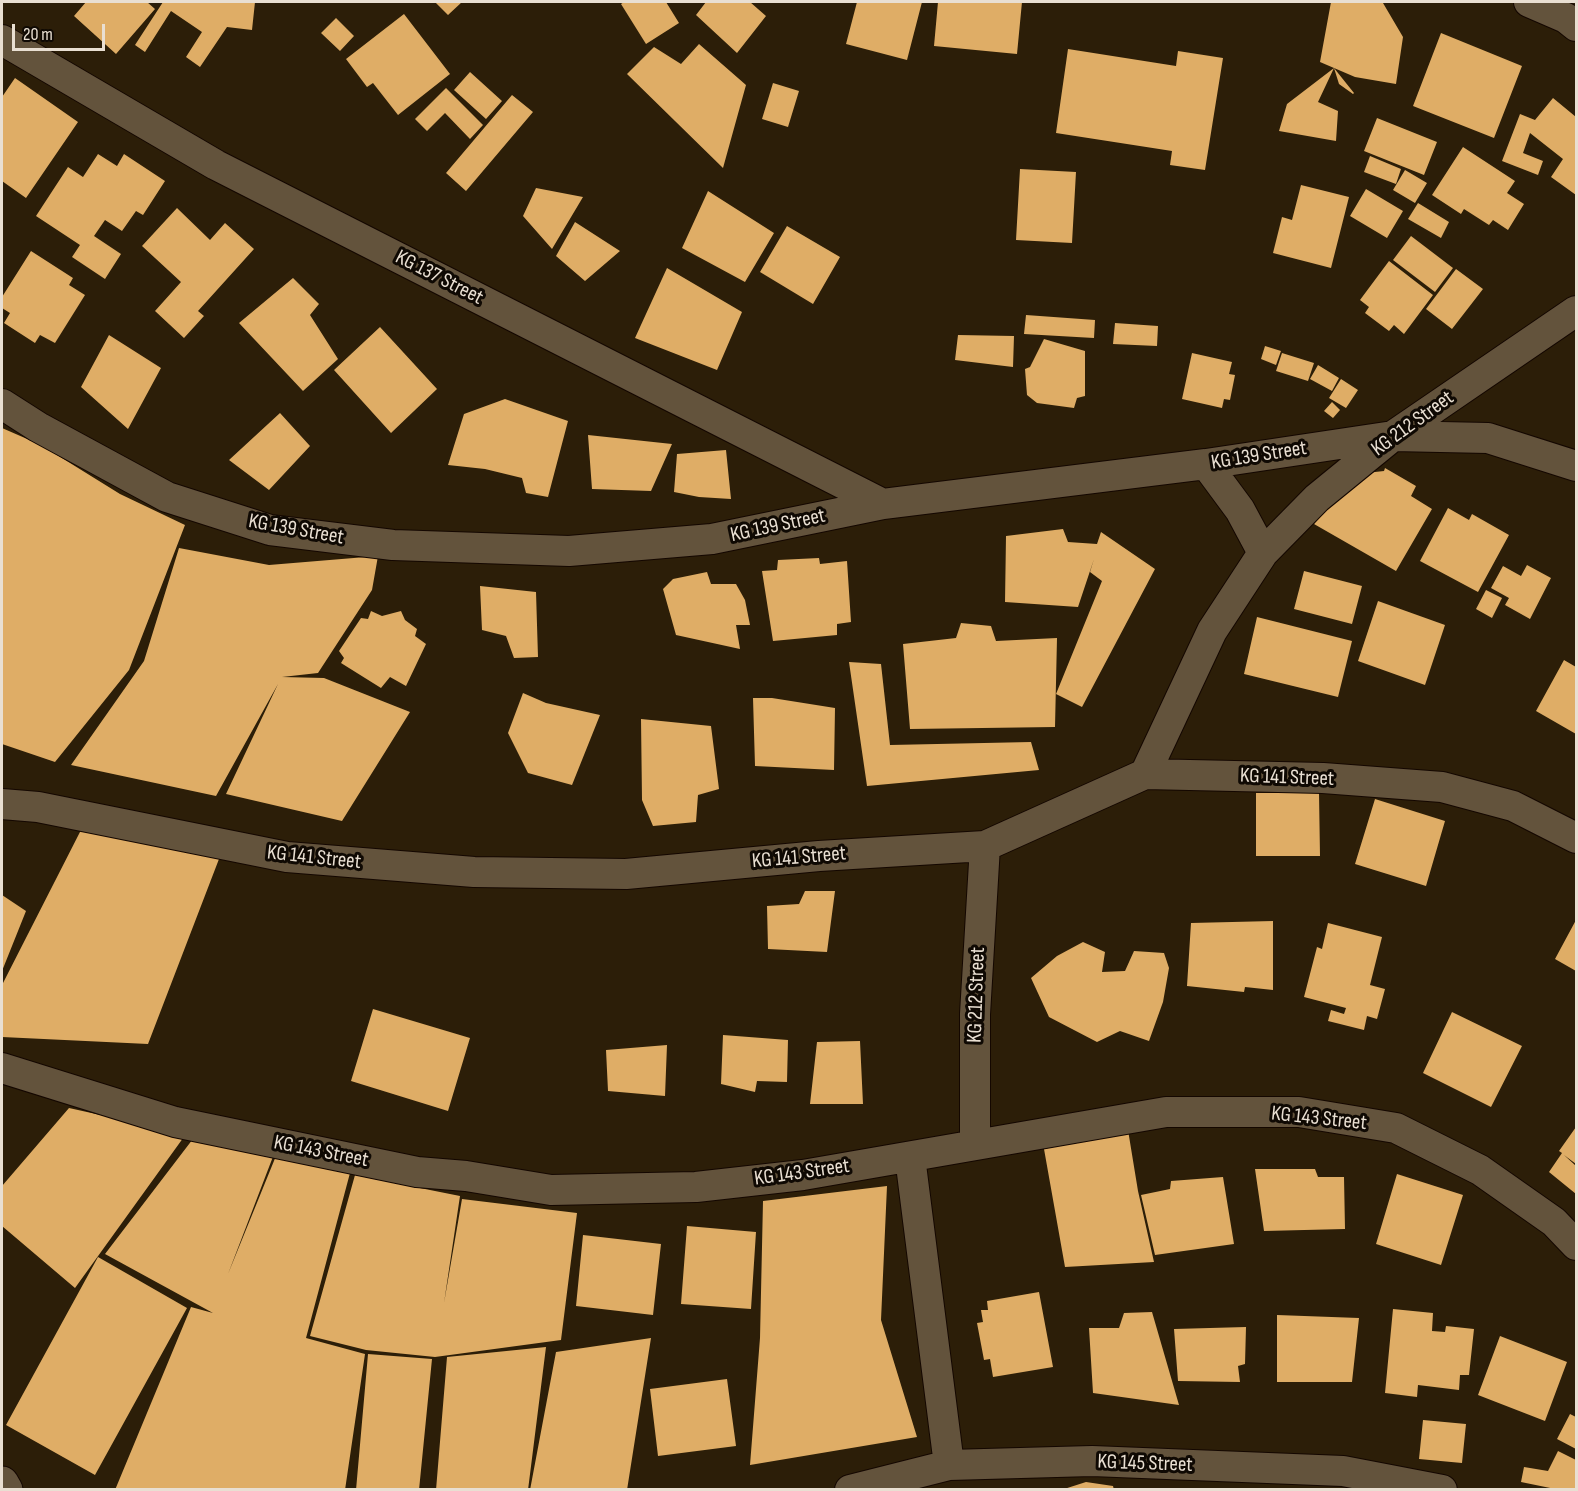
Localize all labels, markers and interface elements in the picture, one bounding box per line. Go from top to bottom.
scale bar [15,12,108,50]
text: 20 m [23,24,53,45]
street label: KG 137 Street [391,245,487,311]
street label: KG 212 Street [1367,386,1459,462]
street label: KG 139 Street [1210,436,1308,476]
street label: KG 139 Street [728,504,828,548]
street label: KG 139 Street [246,509,346,551]
street label: KG 141 Street [1239,764,1335,792]
street label: KG 141 Street [266,841,362,875]
street label: KG 141 Street [751,841,847,875]
street label: KG 212 Street [963,947,991,1043]
street label: KG 143 Street [1270,1101,1368,1137]
street label: KG 143 Street [272,1130,370,1174]
street label: KG 143 Street [753,1154,851,1192]
street label: KG 145 Street [1097,1450,1193,1478]

